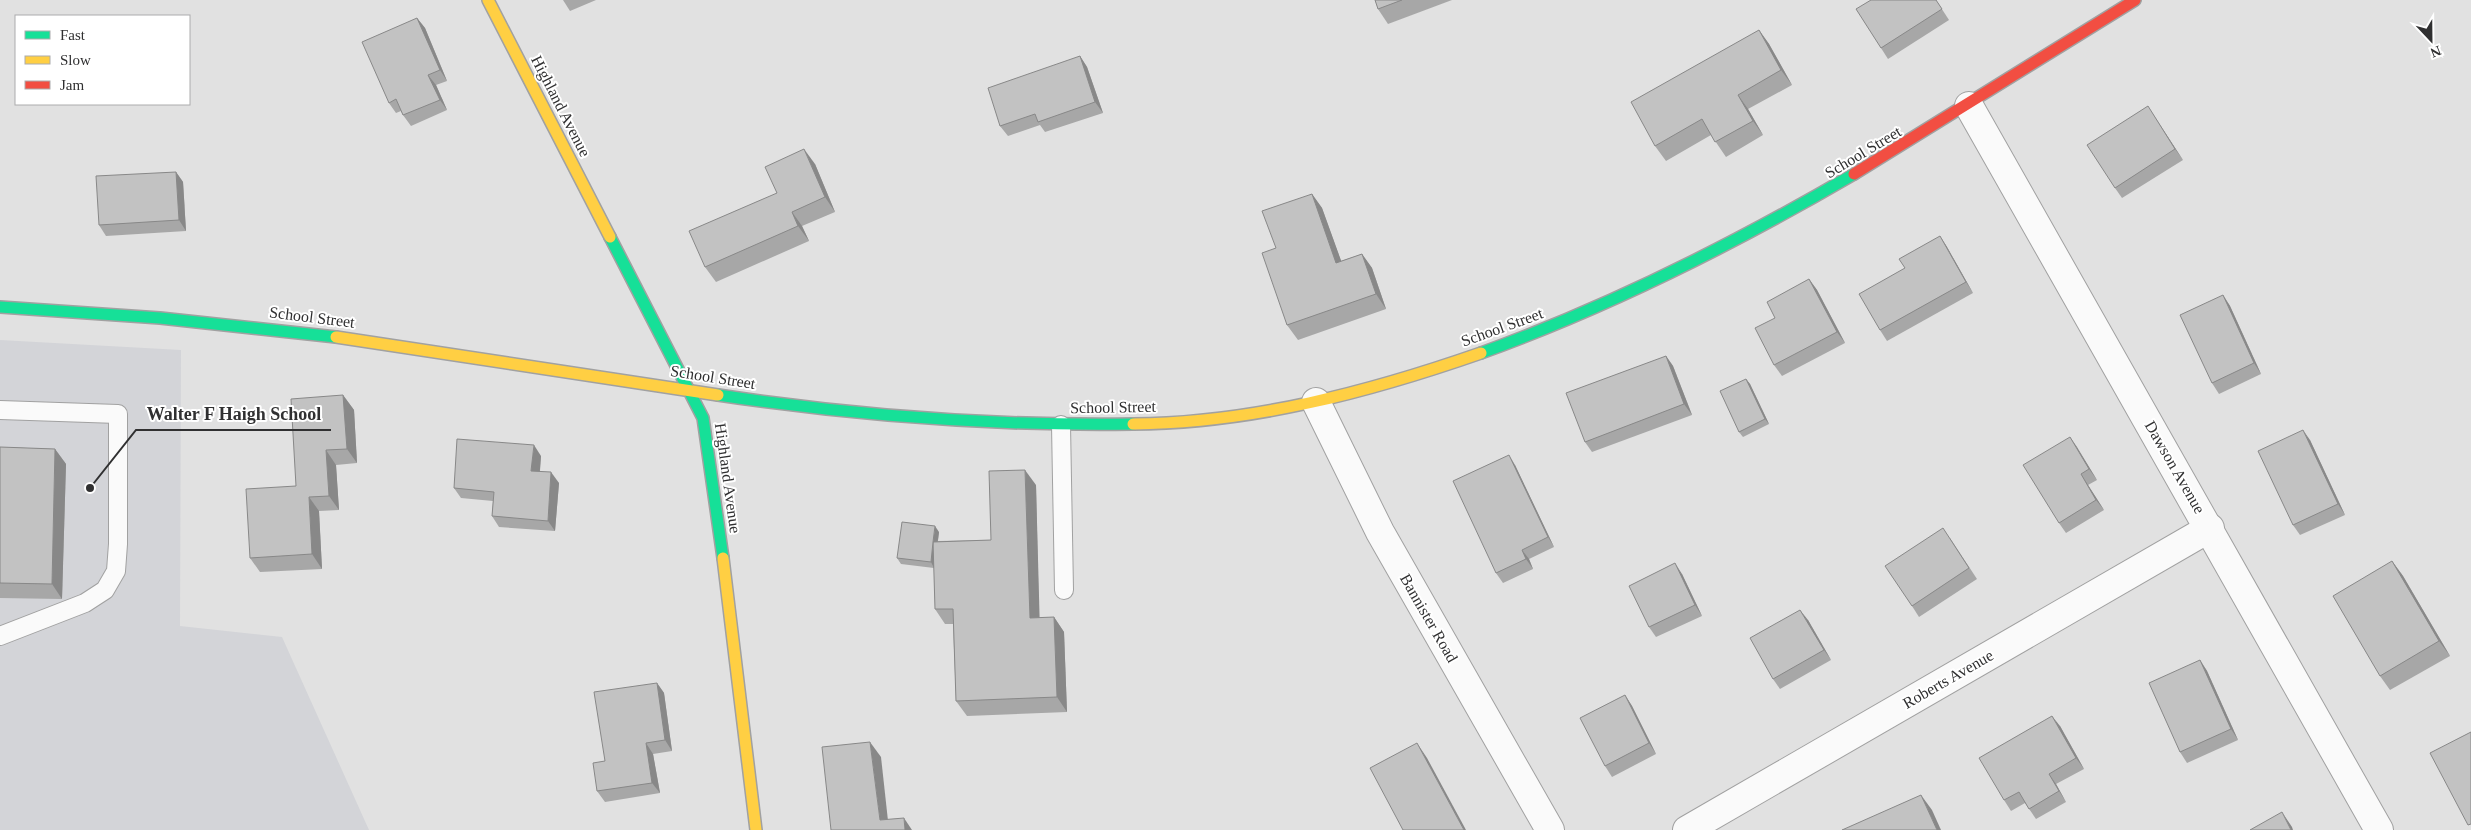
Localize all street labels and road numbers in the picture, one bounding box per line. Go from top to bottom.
street label: Highland Avenue [527,53,594,160]
street label: School Street [1822,122,1905,181]
street label: School Street [268,303,356,331]
street label: School Street [1459,304,1546,350]
street label: School Street [669,362,757,392]
street label: School Street [1070,398,1157,416]
street label: Dawson Avenue [2142,418,2208,516]
street label: Highland Avenue [711,422,744,534]
street label: Bannister Road [1397,571,1461,665]
street label: Roberts Avenue [1900,646,1996,712]

